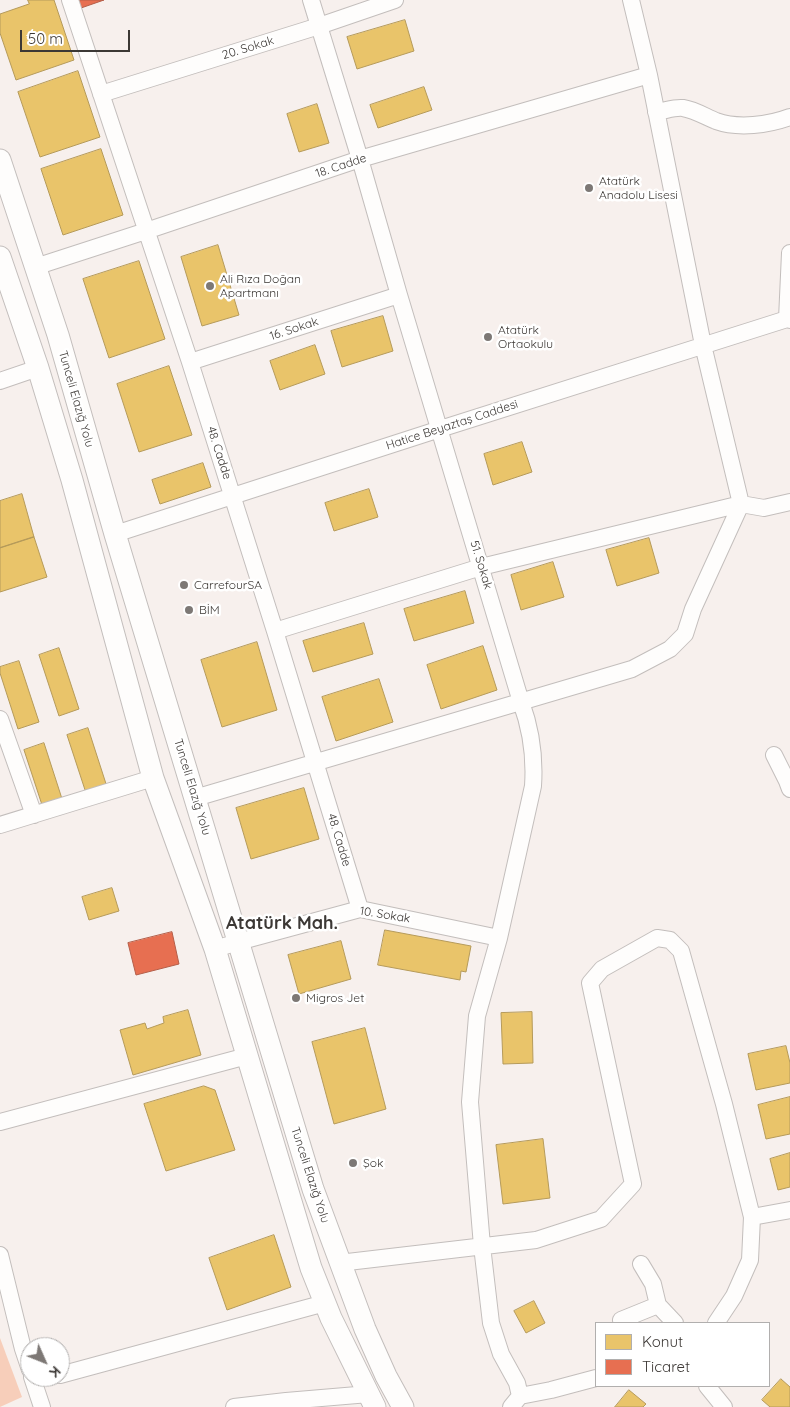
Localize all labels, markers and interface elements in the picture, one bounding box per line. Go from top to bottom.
scale bar [22,20,132,52]
text: 50 m [28,29,63,48]
street label: 20. Sokak [220,33,276,63]
street label: 18. Cadde [314,151,368,181]
place label: Atatürk Anadolu Lisesi [599,174,678,202]
marker: Atatürk Anadolu Lisesi [583,182,595,194]
place label: Ali Rıza Doğan Apartmanı [220,272,301,300]
marker: Ali Rıza Doğan Apartmanı [204,280,216,292]
street label: 16. Sokak [268,314,320,344]
place label: Atatürk Ortaokulu [498,323,553,351]
marker: Atatürk Ortaokulu [482,331,494,343]
street label: Tunceli Elazığ Yolu [55,349,97,449]
street label: Hatice Beyaztaş Caddesi [384,397,520,453]
street label: 48. Cadde [204,425,234,481]
street label: 51. Sokak [467,539,495,591]
place label: CarrefourSA [194,578,262,592]
marker: CarrefourSA [178,579,190,591]
place label: BİM [199,603,220,617]
marker: BİM [183,604,195,616]
street label: Tunceli Elazığ Yolu [170,737,214,837]
street label: 48. Cadde [324,812,354,868]
street label: 10. Sokak [359,904,411,926]
district label: Atatürk Mah. [226,913,338,935]
place label: Migros Jet [306,991,364,1005]
marker: Migros Jet [290,992,302,1004]
street label: Tunceli Elazığ Yolu [288,1125,332,1225]
place label: Şok [363,1156,383,1170]
marker: Şok [347,1157,359,1169]
legend [595,1322,770,1387]
text: Konut [642,1332,683,1351]
north arrow [20,1337,70,1387]
text: Ticaret [642,1357,690,1376]
text: K [45,1362,65,1381]

